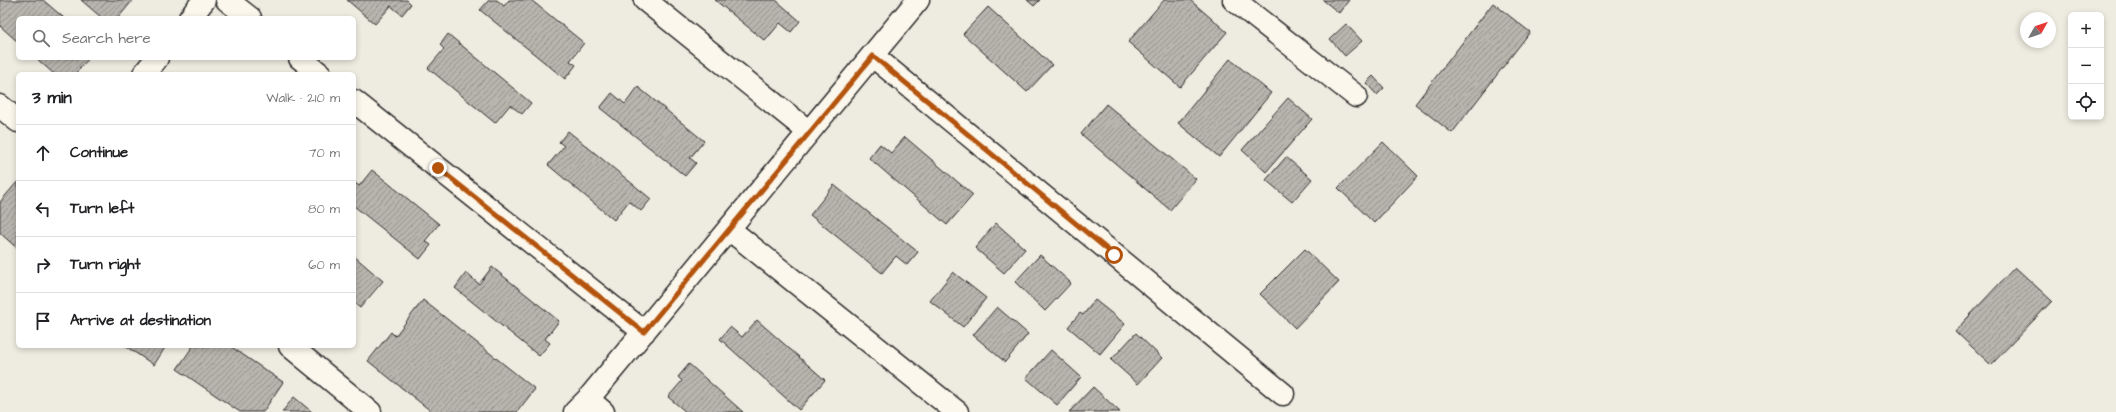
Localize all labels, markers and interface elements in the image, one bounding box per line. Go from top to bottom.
north arrow [2020,12,2056,48]
map controls [2068,12,2104,120]
button: + [2068,12,2104,48]
search box [16,16,356,60]
icon: search [30,27,52,49]
text: Search here [62,28,151,49]
button: − [2068,48,2104,84]
button: locate [2068,84,2104,120]
text: 3 min [32,86,72,110]
text: Walk · 210 m [266,89,340,107]
icon: ahead [32,142,54,164]
text: Continue [70,142,128,163]
text: 70 m [308,144,340,162]
route end [429,159,447,177]
icon: left [32,198,54,220]
text: Turn left [70,198,134,219]
text: 80 m [308,200,340,218]
route start [1105,246,1123,264]
icon: right [32,254,54,276]
text: Turn right [70,254,141,275]
text: 60 m [308,256,340,274]
icon: arrive [32,310,54,332]
text: Arrive at destination [70,310,211,331]

